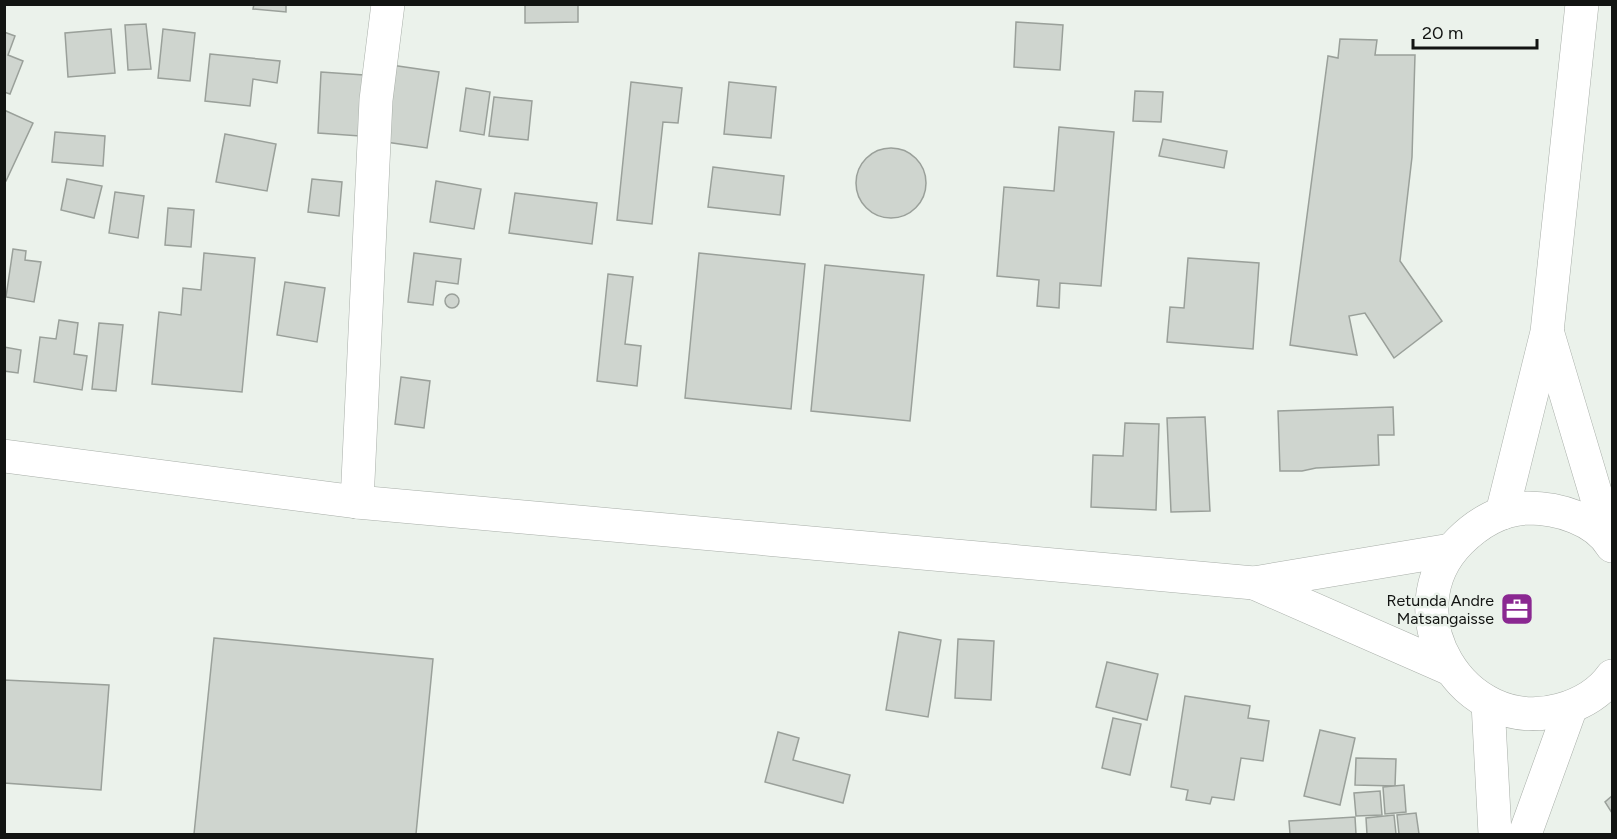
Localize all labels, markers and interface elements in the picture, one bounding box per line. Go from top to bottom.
scale bar [1413,12,1538,50]
text: 20 m [1422,22,1463,44]
place label: Retunda Andre Matsangaisse [1387,591,1494,628]
office icon: Retunda Andre Matsangaisse [1499,591,1535,627]

